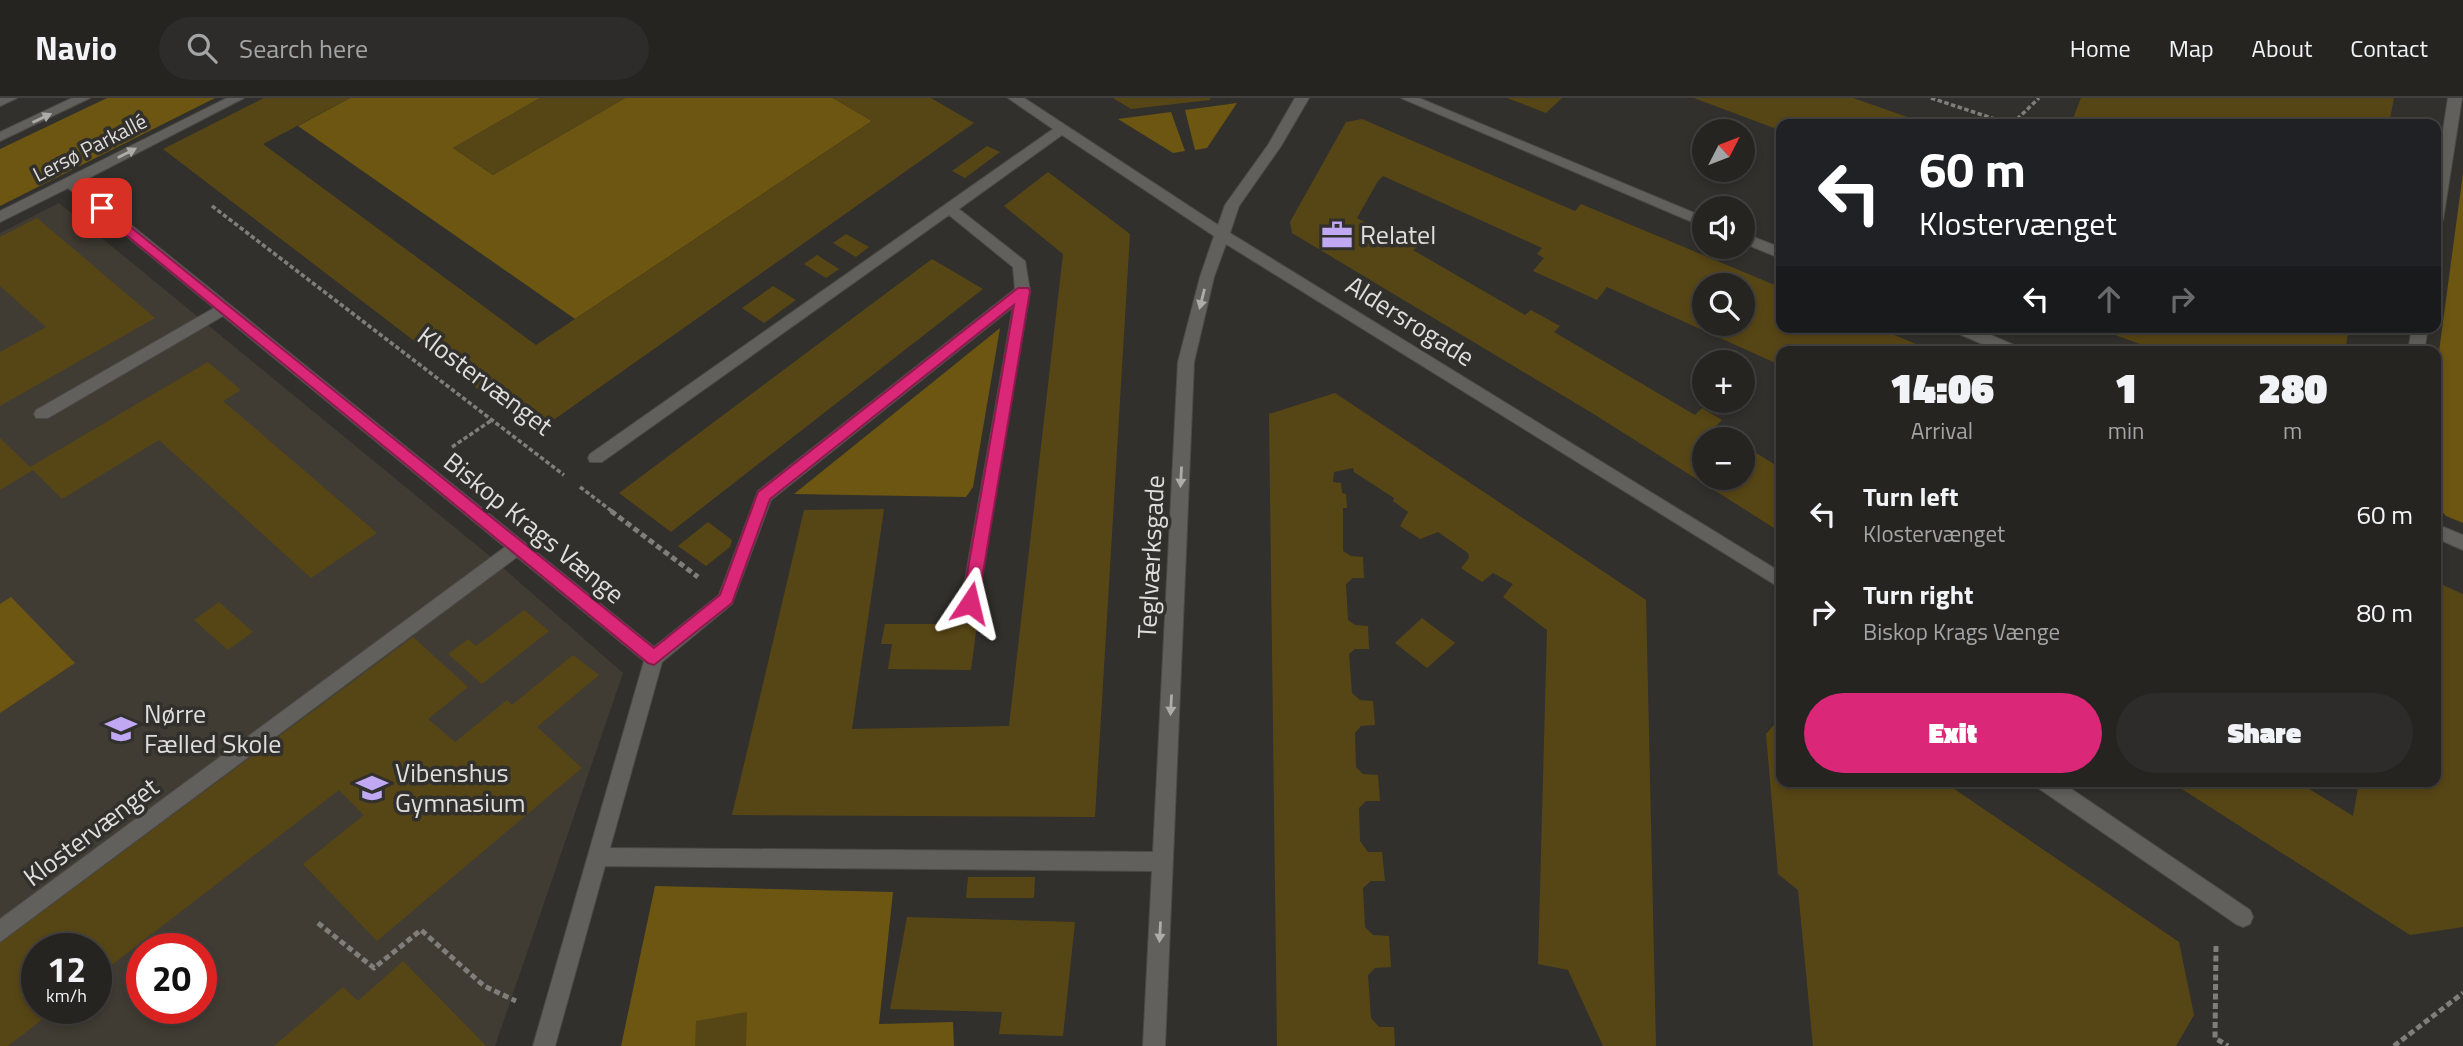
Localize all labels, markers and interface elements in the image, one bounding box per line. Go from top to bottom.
search box [159,17,649,80]
text: Navio [35,23,117,73]
icon: search [183,29,221,67]
text: Search here [239,29,368,68]
text: Home [2070,30,2131,66]
text: Map [2169,30,2214,66]
text: About [2252,30,2312,66]
text: Contact [2350,30,2428,66]
street label: Lersø Parkallé [27,105,152,190]
one-way arrow [31,112,52,123]
north arrow [1692,119,1755,182]
map controls [1692,119,1755,490]
text: 60 m [1919,131,2026,206]
one-way arrow [117,147,137,158]
icon: left [1804,147,1895,238]
pin [72,178,132,238]
icon: arrive [83,189,121,227]
button: sound [1692,196,1755,259]
text: Klostervænget [1919,199,2117,247]
place label: Relatel [1360,215,1436,254]
office icon: Relatel [1320,218,1354,252]
street label: Aldersrogade [1338,266,1482,376]
button: search [1692,273,1755,336]
icon: left [2017,280,2055,318]
icon: ahead [2090,280,2128,318]
icon: right [2163,280,2201,318]
one-way arrow [1196,289,1207,311]
street label: Klostervænget [409,317,561,444]
button: + [1692,350,1755,413]
text: 14:06 [1890,355,1994,419]
text: 1 [2115,355,2138,419]
text: 280 [2258,355,2327,419]
text: Arrival [1911,413,1973,448]
text: min [2108,413,2144,448]
text: m [2283,413,2302,448]
button: − [1692,427,1755,490]
street label: Biskop Krags Vænge [435,442,633,613]
one-way arrow [1176,467,1187,489]
street label: Teglværksgade [1127,474,1174,640]
text: Turn left [1863,477,1958,516]
icon: left [1804,495,1842,533]
text: 60 m [2356,495,2413,534]
text: Klostervænget [1863,516,2005,551]
position arrow [933,566,1007,640]
text: Turn right [1863,575,1974,614]
icon: right [1804,593,1842,631]
text: 80 m [2356,593,2413,632]
text: Biskop Krags Vænge [1863,614,2060,649]
button: Exit [1804,693,2102,773]
button: Share [2116,693,2413,773]
place label: Nørre Fælled Skole [144,694,281,763]
one-way arrow [1165,694,1176,716]
school or university icon: Nørre Fælled Skole [104,712,138,746]
place label: Vibenshus Gymnasium [395,753,525,822]
street label: Klostervænget [15,768,167,895]
school or university icon: Vibenshus Gymnasium [355,771,389,805]
one-way arrow [1155,921,1166,943]
speed limit sign: 20 [126,933,217,1024]
text: 12 [47,942,86,996]
text: km/h [46,982,87,1009]

